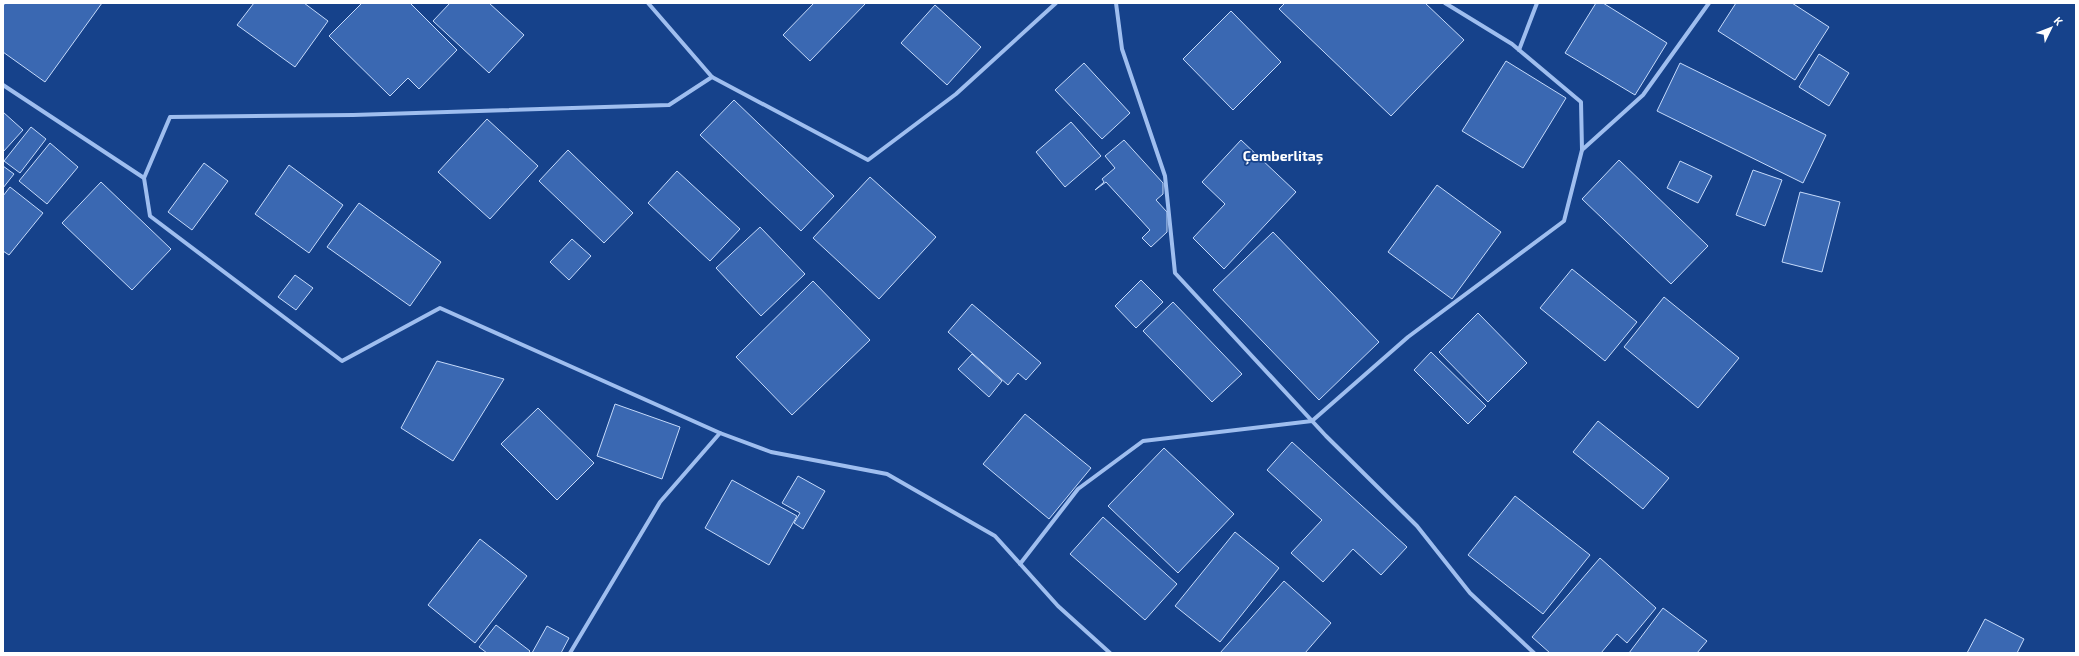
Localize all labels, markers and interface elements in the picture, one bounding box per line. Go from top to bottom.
north arrow [2031,8,2071,48]
text: K [2052,14,2066,28]
district label: Çemberlitaş [1243,147,1323,165]

